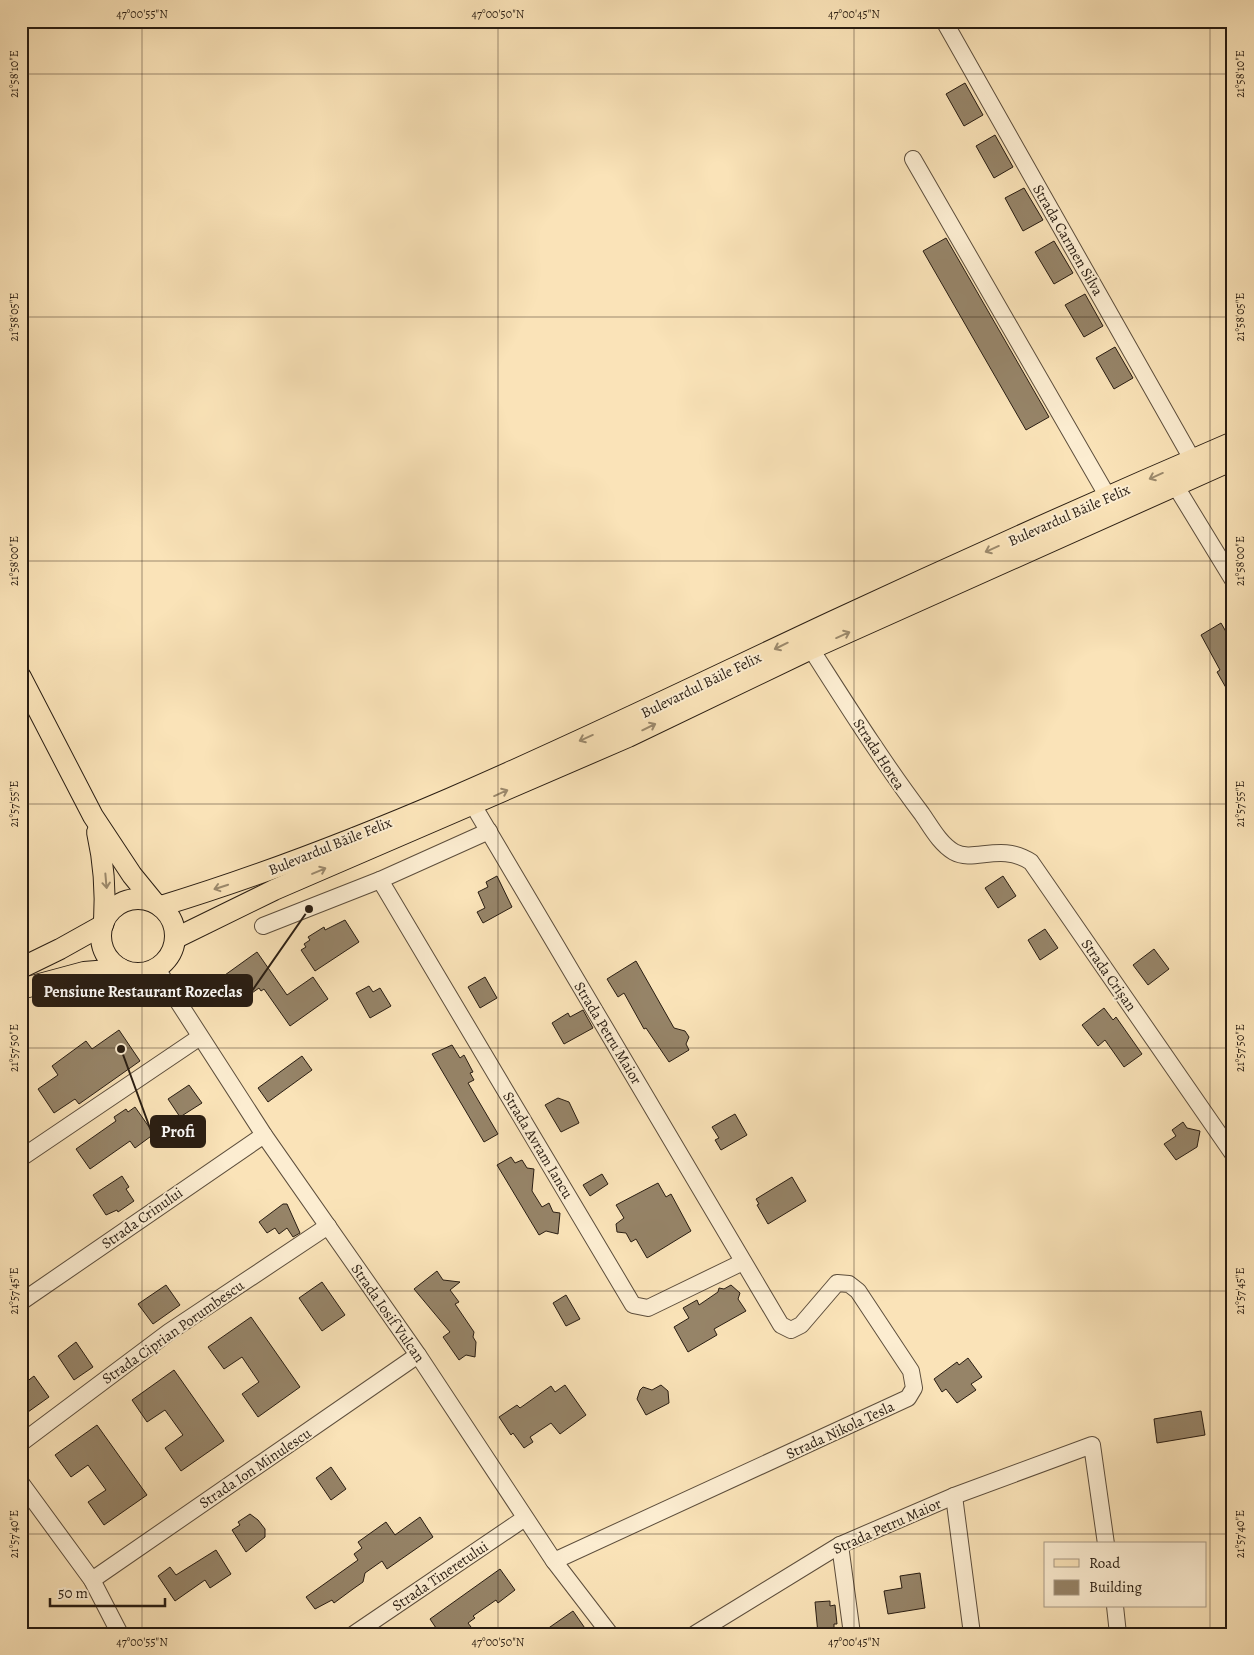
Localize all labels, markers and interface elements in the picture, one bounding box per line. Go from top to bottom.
text: 47°00'55"N [116,6,168,22]
text: 47°00'50"N [472,6,525,22]
text: 47°00'45"N [828,6,880,22]
text: 21°58'10"E [6,50,22,98]
text: 21°58'10"E [1232,50,1248,98]
street label: Strada Carmen Silva [1028,181,1108,299]
text: 21°58'05"E [6,293,22,341]
text: 21°58'05"E [1232,293,1248,341]
one-way arrow [1149,471,1164,481]
street label: Bulevardul Băile Felix [1005,479,1133,551]
text: 21°58'00"E [6,536,22,586]
text: 21°58'00"E [1232,536,1248,586]
one-way arrow [985,545,1000,555]
one-way arrow [835,629,850,639]
one-way arrow [773,642,788,652]
street label: Bulevardul Băile Felix [637,647,765,723]
street label: Strada Horea [848,714,910,794]
one-way arrow [641,722,656,731]
one-way arrow [579,733,594,743]
text: 21°57'55"E [6,781,22,827]
text: 21°57'55"E [1232,781,1248,827]
one-way arrow [493,787,508,797]
street label: Bulevardul Băile Felix [265,812,395,880]
one-way arrow [311,865,326,875]
one-way arrow [101,872,110,888]
one-way arrow [214,883,229,892]
street label: Strada Crișan [1077,935,1141,1015]
callout: Pensiune Restaurant Rozeclas [33,975,252,1006]
street label: Strada Petru Maior [569,978,647,1088]
text: Pensiune Restaurant Rozeclas [44,981,242,1003]
text: 21°57'50"E [6,1024,22,1072]
text: 21°57'50"E [1232,1024,1248,1072]
street label: Strada Avram Iancu [498,1088,578,1203]
callout: Profi [151,1116,205,1147]
text: Profi [161,1121,195,1143]
street label: Strada Crinului [97,1183,187,1253]
street label: Strada Iosif Vulcan [347,1260,429,1366]
text: 21°57'45"E [6,1267,22,1315]
text: 21°57'45"E [1232,1267,1248,1315]
street label: Strada Ciprian Porumbescu [98,1275,249,1389]
street label: Strada Nikola Tesla [783,1396,897,1464]
street label: Strada Ion Minulescu [195,1423,316,1513]
street label: Strada Petru Maior [830,1493,945,1559]
text: 21°57'40"E [6,1510,22,1558]
text: 21°57'40"E [1232,1510,1248,1558]
street label: Strada Tineretului [388,1536,492,1616]
legend [1044,1542,1206,1608]
text: Road [1089,1553,1121,1573]
scale bar [50,1575,165,1607]
text: Building [1089,1577,1142,1597]
text: 50 m [58,1583,88,1603]
text: 47°00'55"N [116,1634,168,1650]
text: 47°00'50"N [472,1634,525,1650]
text: 47°00'45"N [828,1634,880,1650]

